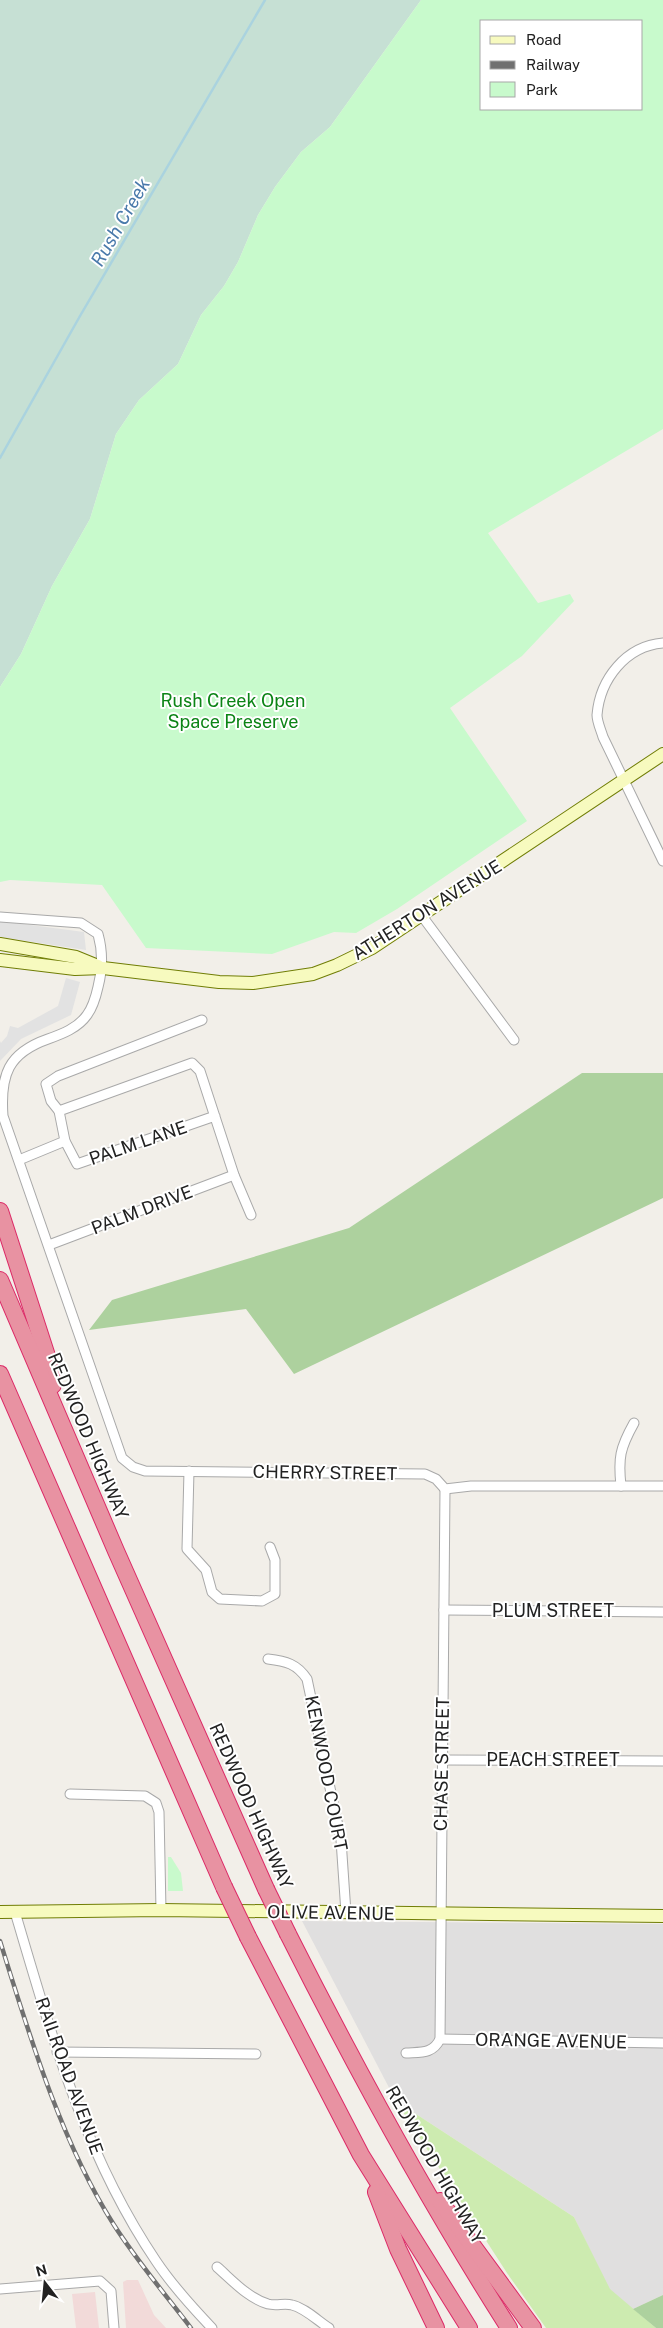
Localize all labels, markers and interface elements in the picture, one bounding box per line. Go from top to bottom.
legend [480,20,643,110]
text: Road [526,31,562,48]
text: Railway [526,56,580,73]
text: Park [526,81,558,98]
water label: Rush Creek [86,173,154,270]
park label: Rush Creek Open Space Preserve [161,690,305,732]
street label: ATHERTON AVENUE [348,855,505,964]
street label: PALM LANE [86,1116,190,1169]
street label: PALM DRIVE [88,1181,195,1238]
street label: REDWOOD HIGHWAY [44,1349,133,1522]
street label: CHERRY STREET [252,1461,398,1484]
street label: PLUM STREET [492,1600,615,1621]
street label: KENWOOD COURT [301,1693,352,1853]
street label: CHASE STREET [430,1696,453,1831]
street label: REDWOOD HIGHWAY [205,1720,297,1892]
street label: PEACH STREET [486,1749,620,1770]
street label: OLIVE AVENUE [267,1901,395,1924]
street label: RAILROAD AVENUE [31,1994,108,2157]
street label: ORANGE AVENUE [475,2029,627,2052]
street label: REDWOOD HIGHWAY [382,2082,489,2248]
north arrow [20,2258,70,2308]
text: N [34,2261,49,2280]

